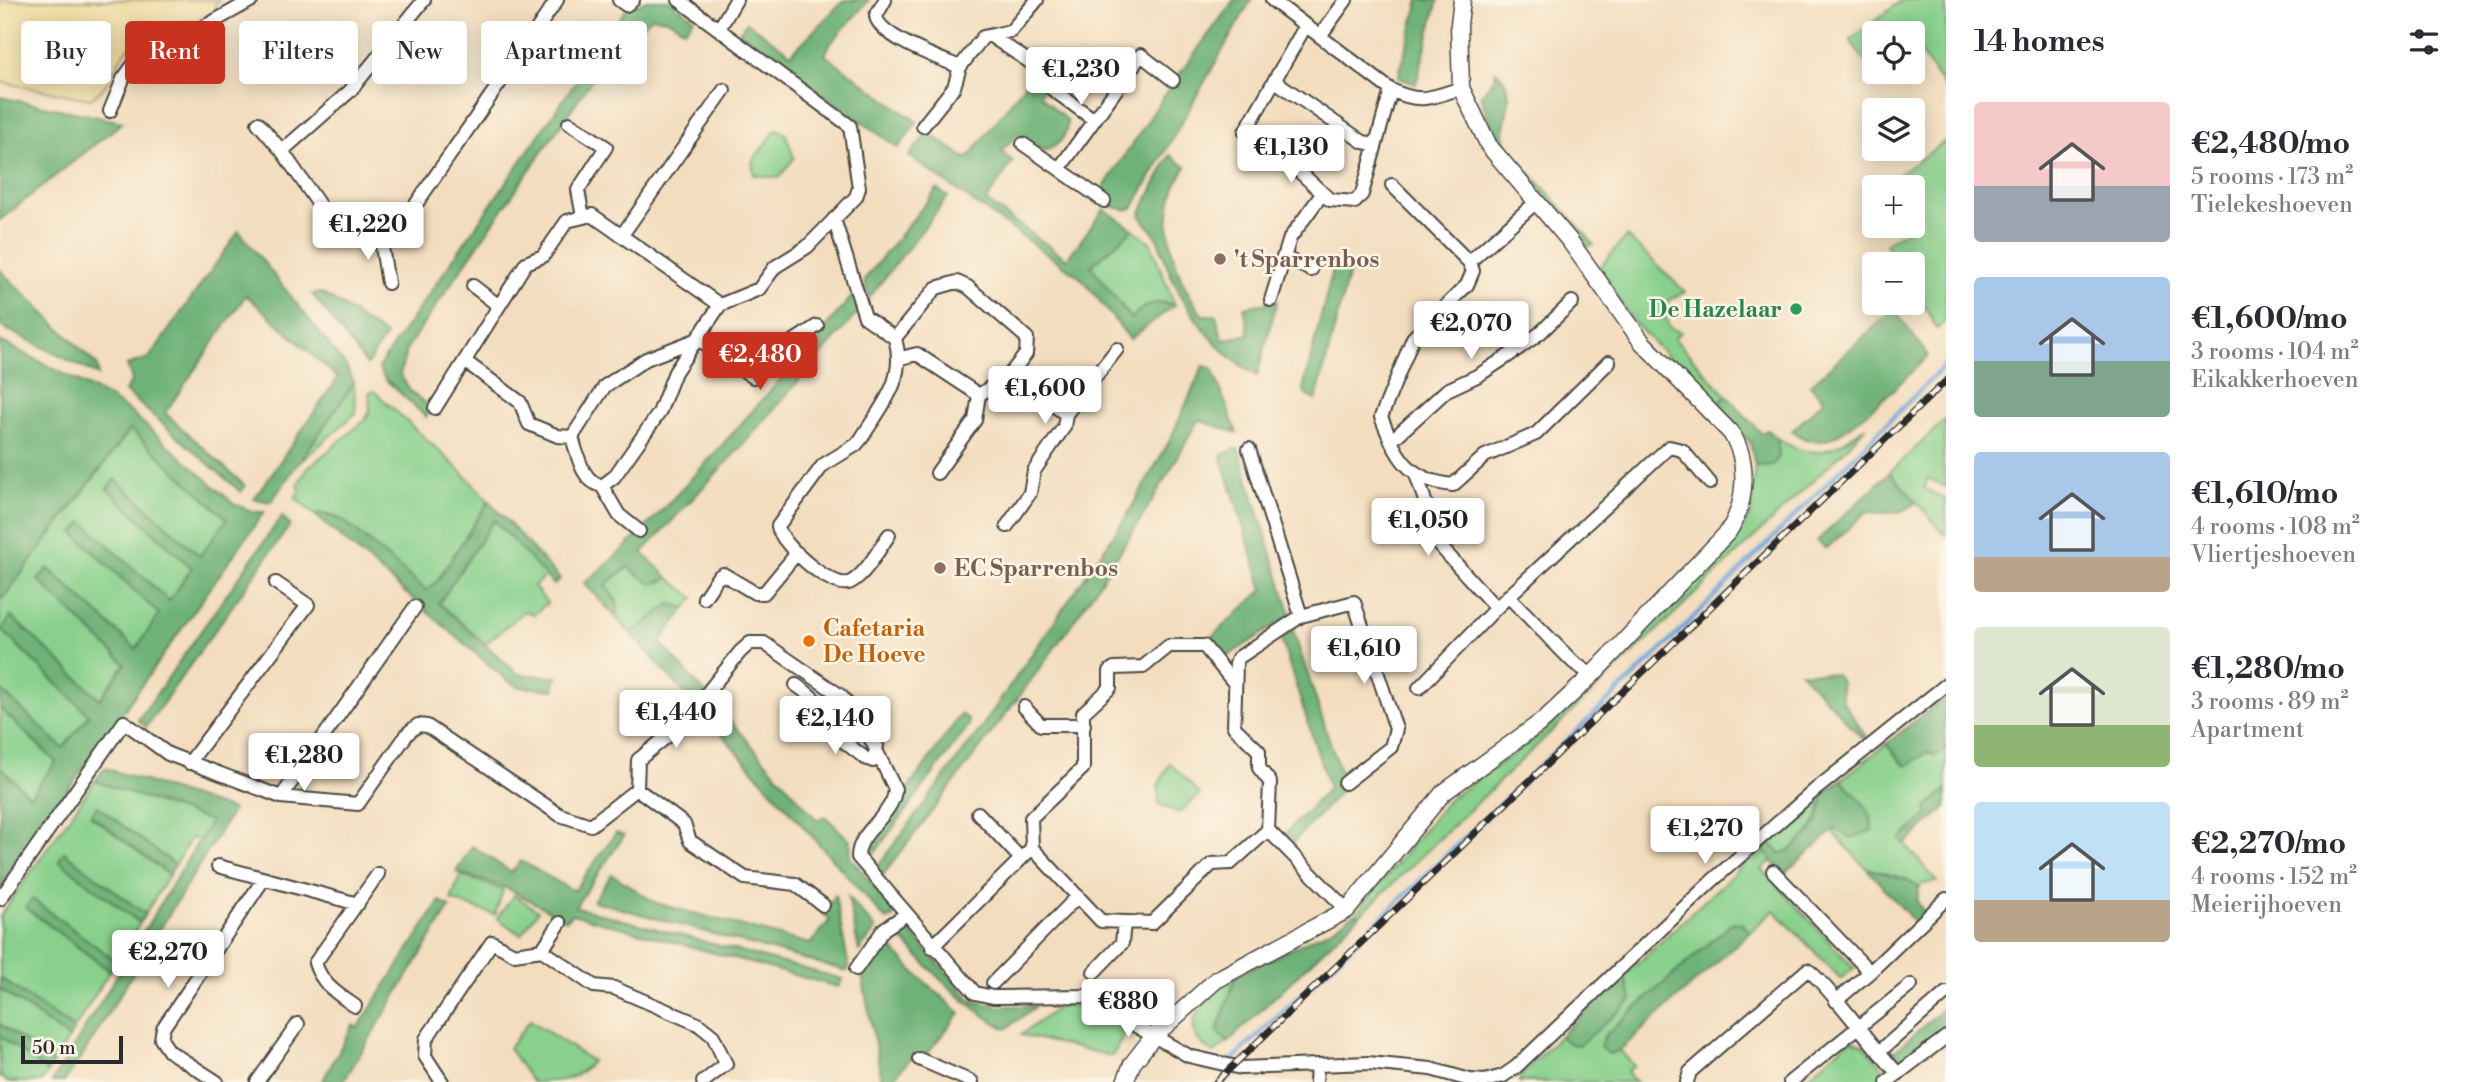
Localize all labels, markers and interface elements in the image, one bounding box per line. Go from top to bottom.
chip: Buy [21,21,111,84]
chip: Rent [125,21,225,84]
chip: Filters [239,21,358,84]
chip: New [372,21,467,84]
chip: Apartment [481,21,647,84]
map controls [1862,21,1925,315]
button: locate [1862,21,1925,84]
text: 14 homes [1974,23,2105,61]
icon: filters [2405,23,2443,61]
pin: €1,230 [1024,48,1138,107]
text: €1,230 [1042,56,1120,84]
button: layers [1862,98,1925,161]
pin: €1,130 [1234,125,1348,185]
text: €2,480/mo [2191,125,2350,163]
icon: home [2030,130,2114,214]
text: €1,130 [1253,134,1329,162]
text: 5 rooms · 173 m² [2191,163,2353,191]
button: + [1862,175,1925,238]
text: Tielekeshoeven [2191,191,2353,219]
pin: €1,220 [311,202,425,262]
text: €1,220 [329,211,407,239]
place label: 't Sparrenbos [1234,246,1380,274]
marker: 't Sparrenbos [1212,251,1228,267]
button: − [1862,252,1925,315]
place label: De Hazelaar [1649,296,1782,324]
text: €1,600/mo [2191,300,2348,338]
marker: De Hazelaar [1788,301,1804,317]
pin: €2,070 [1414,302,1528,361]
icon: home [2030,305,2114,389]
text: €2,070 [1430,310,1512,338]
pin: €2,480 [703,332,817,392]
text: 3 rooms · 104 m² [2191,338,2359,366]
text: €2,480 [718,341,802,369]
pin: €1,600 [988,366,1102,426]
text: Eikakkerhoeven [2191,366,2358,394]
text: €1,600 [1004,375,1086,403]
text: €1,610/mo [2191,475,2339,513]
icon: home [2030,480,2114,564]
pin: €1,050 [1371,498,1485,558]
text: €1,050 [1387,507,1469,535]
text: 4 rooms · 108 m² [2191,513,2360,541]
text: Vliertjeshoeven [2191,541,2356,569]
place label: EC Sparrenbos [954,555,1118,583]
marker: EC Sparrenbos [932,560,948,576]
place label: Cafetaria De Hoeve [823,615,926,669]
pin: €1,610 [1307,626,1421,686]
marker: Cafetaria De Hoeve [801,633,817,649]
text: €1,610 [1327,635,1401,663]
text: €1,280/mo [2191,650,2345,688]
icon: home [2030,655,2114,739]
text: 3 rooms · 89 m² [2191,688,2348,716]
pin: €1,440 [619,690,733,750]
pin: €2,140 [778,696,892,756]
text: €1,440 [635,699,717,727]
text: €2,140 [796,705,874,733]
text: Apartment [2191,716,2304,744]
pin: €1,280 [247,734,361,793]
text: €1,280 [264,742,344,770]
pin: €1,270 [1648,806,1762,866]
text: €1,270 [1666,815,1744,843]
text: €2,270/mo [2191,825,2346,863]
icon: home [2030,830,2114,914]
text: 4 rooms · 152 m² [2191,863,2357,891]
text: Meierijhoeven [2191,891,2342,919]
pin: €2,270 [111,930,225,990]
text: €2,270 [128,939,208,967]
pin: €880 [1087,979,1169,1039]
text: €880 [1098,988,1159,1016]
scale bar [21,1033,122,1065]
text: 50 m [32,1036,76,1060]

